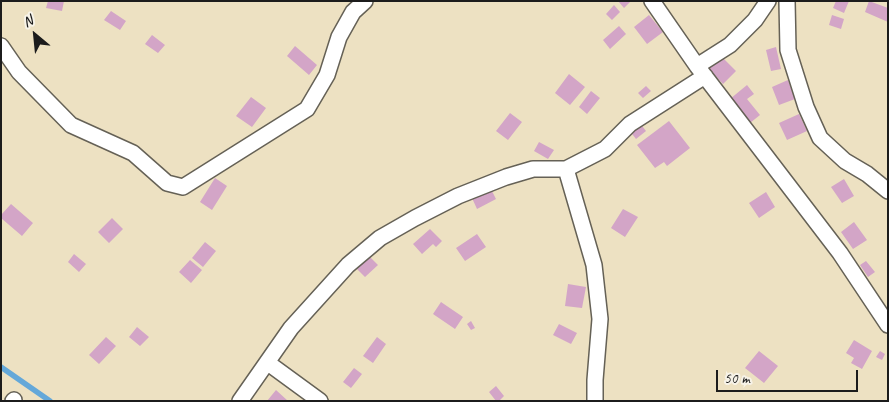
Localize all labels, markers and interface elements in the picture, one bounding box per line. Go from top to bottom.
north arrow [10,10,60,60]
text: N [20,12,36,31]
scale bar [719,360,862,392]
text: 50 m [724,369,750,388]

